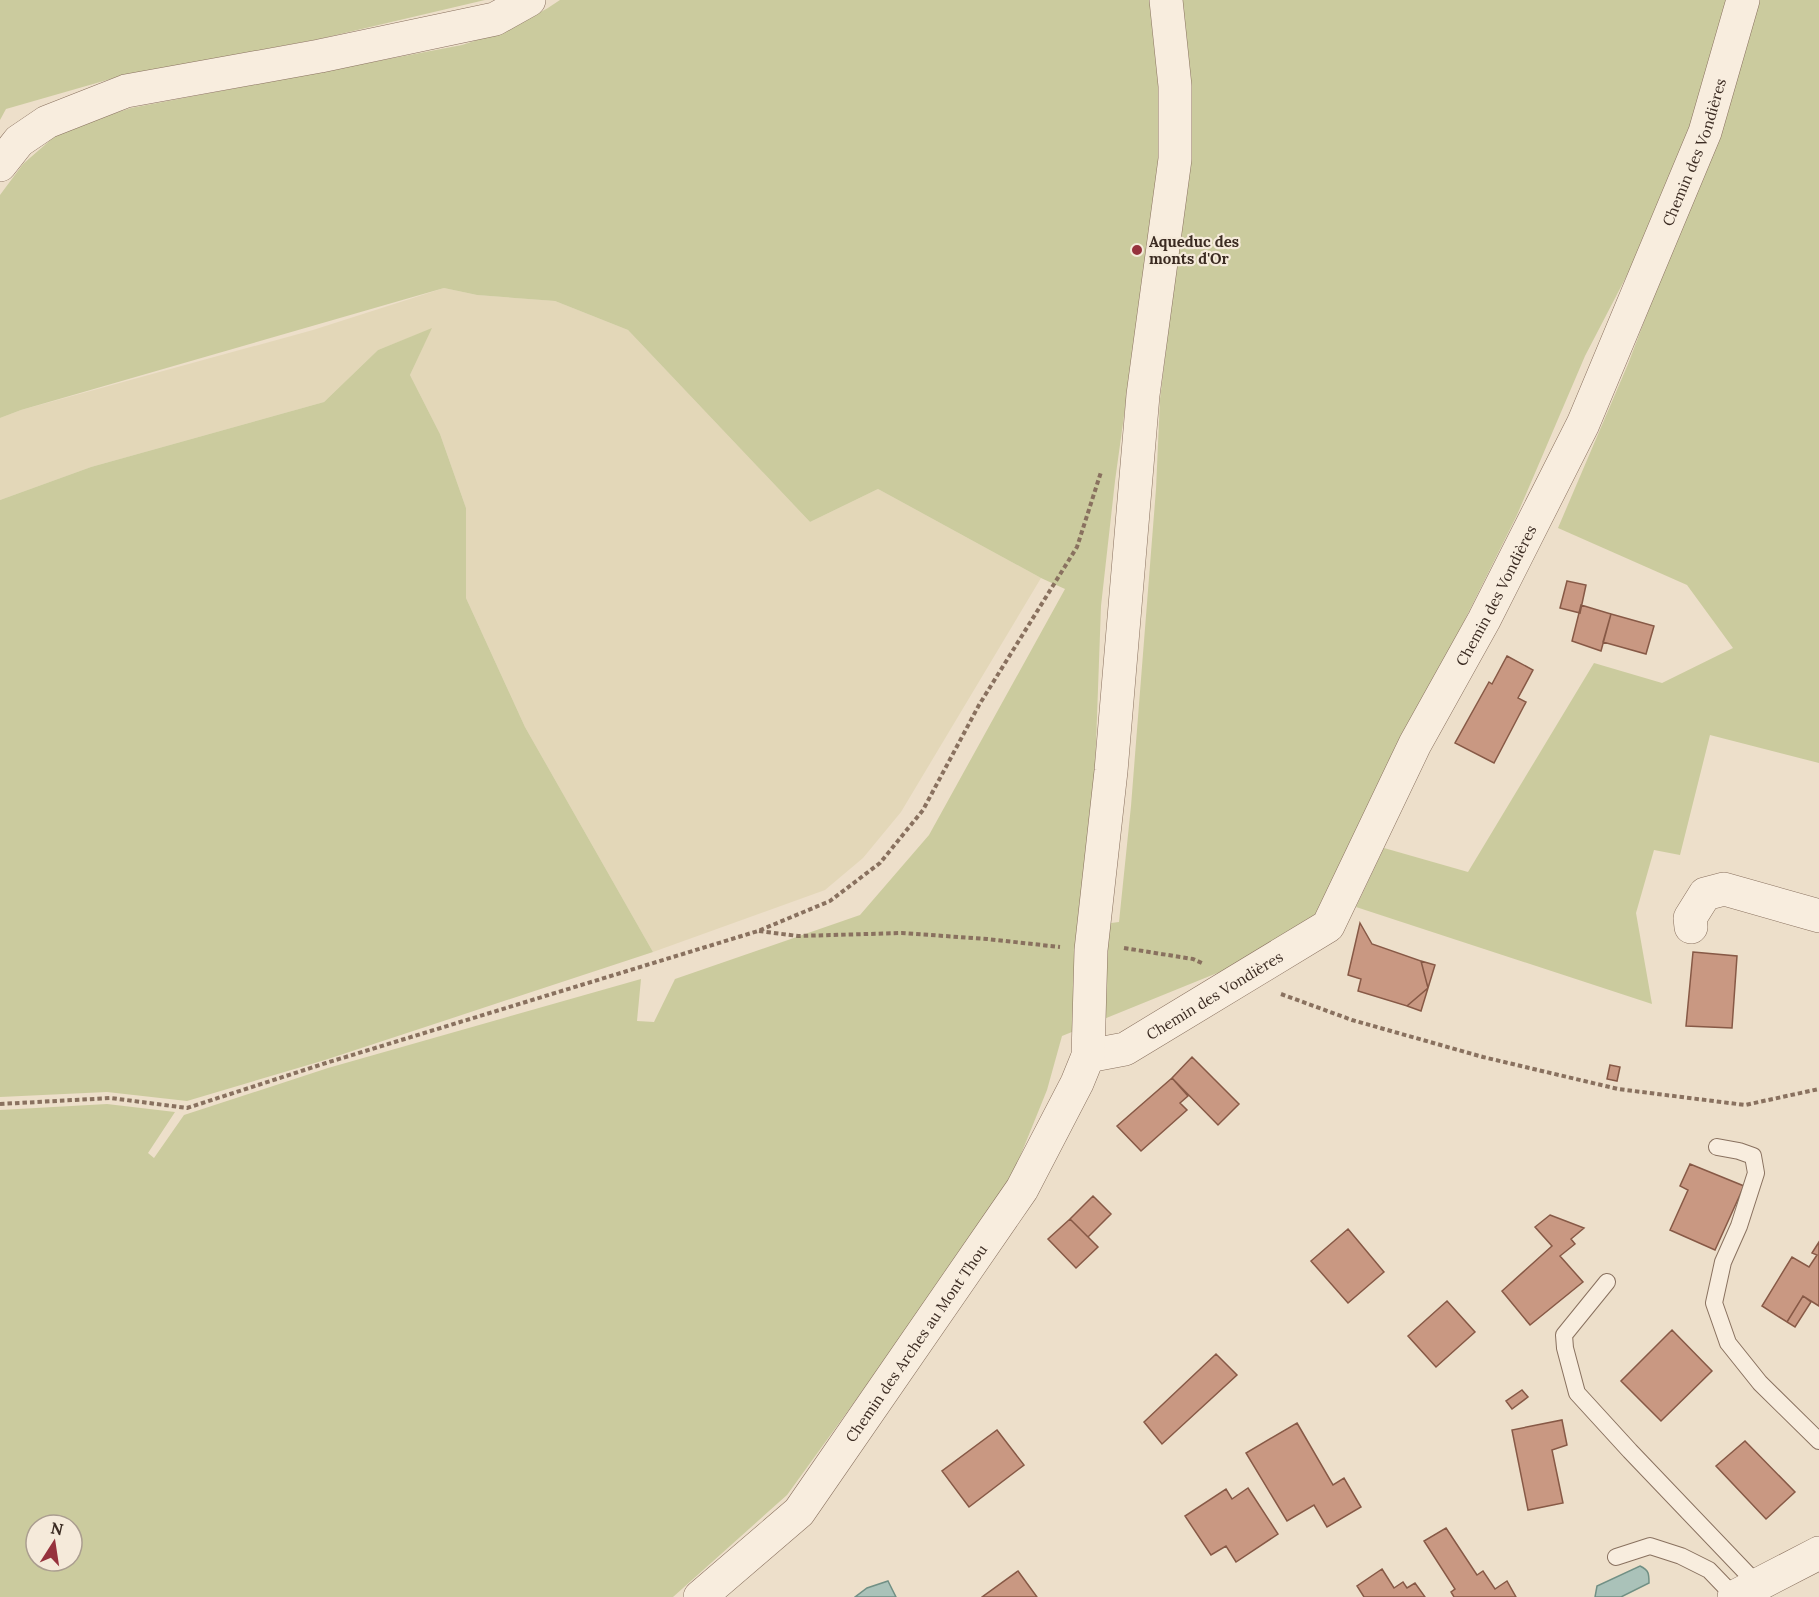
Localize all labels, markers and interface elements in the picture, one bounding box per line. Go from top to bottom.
street label: Chemin des Vondières [1657,76,1729,229]
place label: Aqueduc des monts d'Or [1149,232,1239,268]
marker: Aqueduc des monts d'Or [1130,243,1144,257]
street label: Chemin des Vondières [1451,521,1540,669]
street label: Chemin des Vondières [1142,946,1286,1044]
street label: Chemin des Arches au Mont Thou [841,1240,991,1446]
north arrow [24,1513,84,1573]
text: N [49,1517,65,1539]

